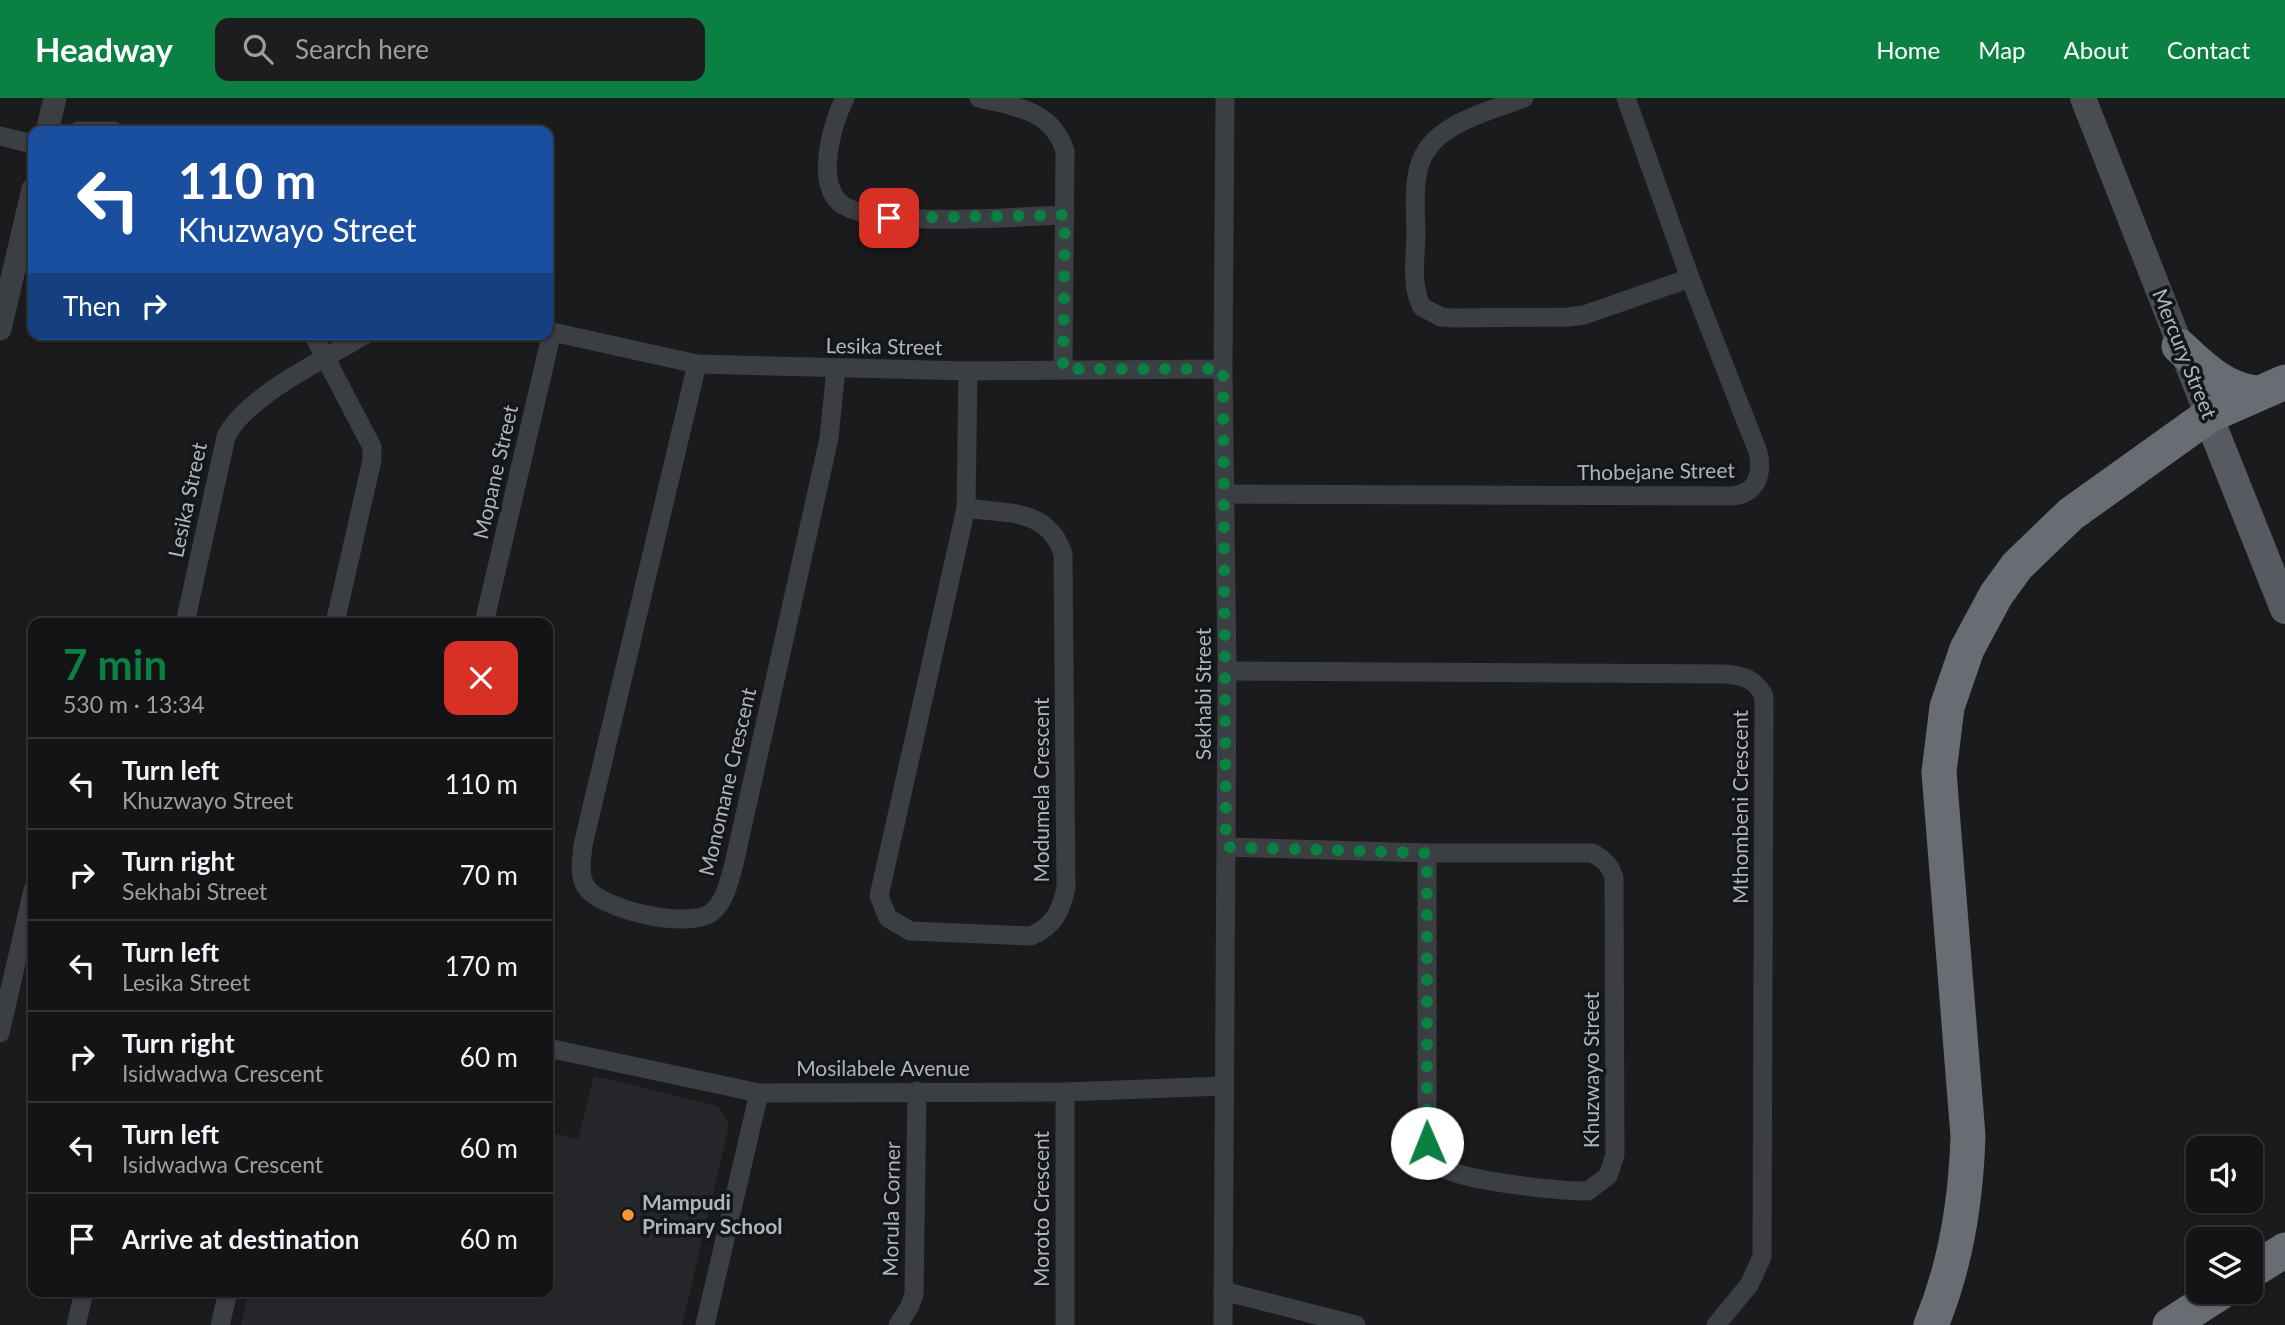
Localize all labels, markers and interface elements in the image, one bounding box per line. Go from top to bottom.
search box [215,18,705,81]
text: Headway [35,29,173,69]
icon: search [239,30,277,68]
text: Search here [295,33,429,65]
text: Home [1876,35,1940,64]
text: Map [1978,35,2026,64]
text: About [2064,35,2129,64]
text: Contact [2167,35,2250,64]
text: 110 m [178,151,316,209]
icon: left [63,154,154,245]
pin [859,188,919,248]
icon: arrive [870,199,908,237]
text: Khuzwayo Street [178,210,416,249]
street label: Mercury Street [2148,285,2223,422]
icon: right [135,287,173,325]
text: Then [63,290,121,322]
street label: Lesika Street [825,332,943,359]
street label: Mopane Street [467,402,522,541]
street label: Lesika Street [162,439,211,560]
street label: Thobejane Street [1577,457,1735,484]
street label: Sekhabi Street [1190,627,1215,760]
text: 7 min [63,639,167,689]
button: close [444,641,518,715]
street label: Monomane Crescent [693,685,760,878]
text: 530 m · 13:34 [63,690,205,718]
street label: Modumela Crescent [1028,697,1053,883]
street label: Mthombeni Crescent [1727,710,1752,904]
text: Turn left [122,754,219,786]
icon: left [63,765,101,803]
text: 110 m [445,768,518,800]
text: Khuzwayo Street [122,786,293,814]
text: Turn right [122,845,235,877]
icon: right [63,856,101,894]
text: 70 m [460,859,518,891]
text: Sekhabi Street [122,877,267,905]
text: Turn left [122,936,219,968]
icon: left [63,947,101,985]
text: 170 m [445,950,518,982]
text: Lesika Street [122,968,250,996]
street label: Khuzwayo Street [1578,991,1603,1148]
text: Turn right [122,1027,235,1059]
icon: right [63,1038,101,1076]
text: 60 m [460,1041,518,1073]
street label: Mosilabele Avenue [796,1055,970,1080]
text: Isidwadwa Crescent [122,1059,323,1087]
position arrow [1390,1106,1464,1180]
text: Turn left [122,1118,219,1150]
icon: left [63,1129,101,1167]
street label: Moroto Crescent [1028,1130,1053,1287]
text: 60 m [460,1132,518,1164]
map controls [2186,1136,2263,1304]
button: sound [2186,1136,2263,1213]
street label: Morula Corner [877,1141,904,1277]
text: Isidwadwa Crescent [122,1150,323,1178]
place label: Mampudi Primary School [642,1189,783,1238]
marker: Mampudi Primary School [620,1207,636,1223]
icon: arrive [63,1220,101,1258]
text: Arrive at destination [122,1223,359,1255]
text: 60 m [460,1223,518,1255]
button: layers [2186,1227,2263,1304]

